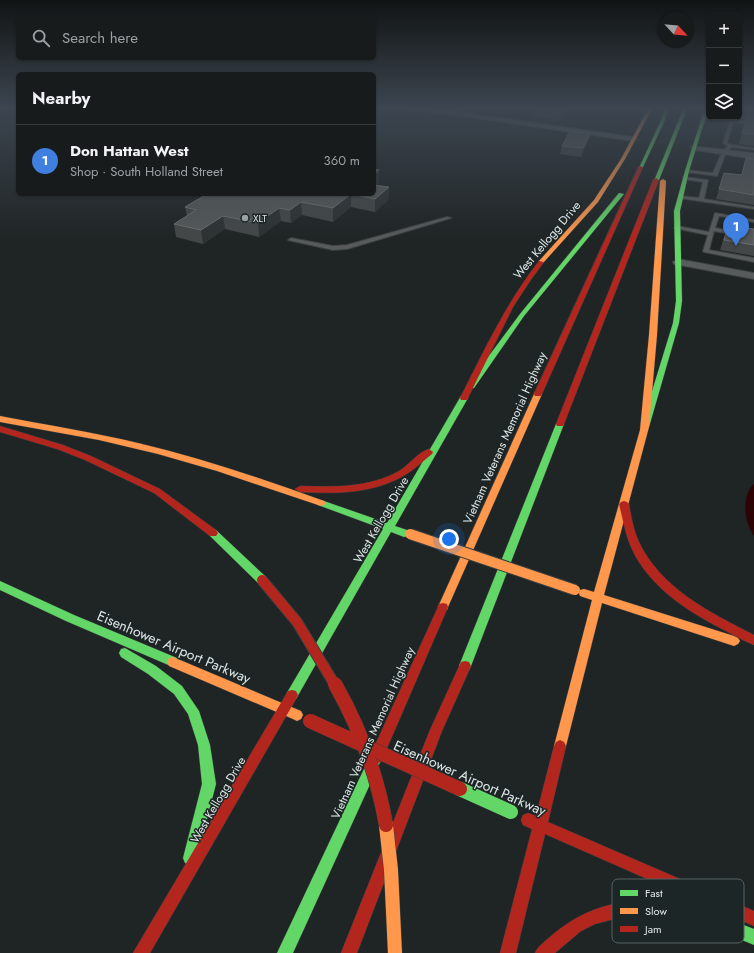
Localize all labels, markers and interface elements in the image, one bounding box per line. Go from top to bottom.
north arrow [658,12,694,48]
map controls [706,12,742,120]
button: + [706,12,742,48]
search box [16,16,376,60]
icon: search [30,27,52,49]
text: Search here [62,27,138,49]
button: − [706,48,742,84]
button: layers [706,84,742,120]
text: Nearby [32,86,90,110]
text: Don Hattan West [70,140,189,162]
text: 1 [42,151,48,170]
text: 360 m [324,151,360,170]
text: Shop · South Holland Street [70,162,223,181]
street label: West Kellogg Drive [509,197,585,283]
place label: XLT [253,211,267,226]
marker: XLT [240,213,250,223]
pin: 1 [723,213,749,246]
street label: Vietnam Veterans Memorial Highway [459,348,552,527]
street label: West Kellogg Drive [349,473,413,567]
your location [439,529,459,549]
street label: Eisenhower Airport Parkway [94,606,255,689]
street label: Vietnam Veterans Memorial Highway [327,643,420,822]
street label: Eisenhower Airport Parkway [391,735,550,821]
street label: West Kellogg Drive [186,753,250,847]
legend [612,879,744,943]
text: Fast [645,885,663,901]
text: Slow [645,903,667,919]
text: Jam [643,921,662,937]

